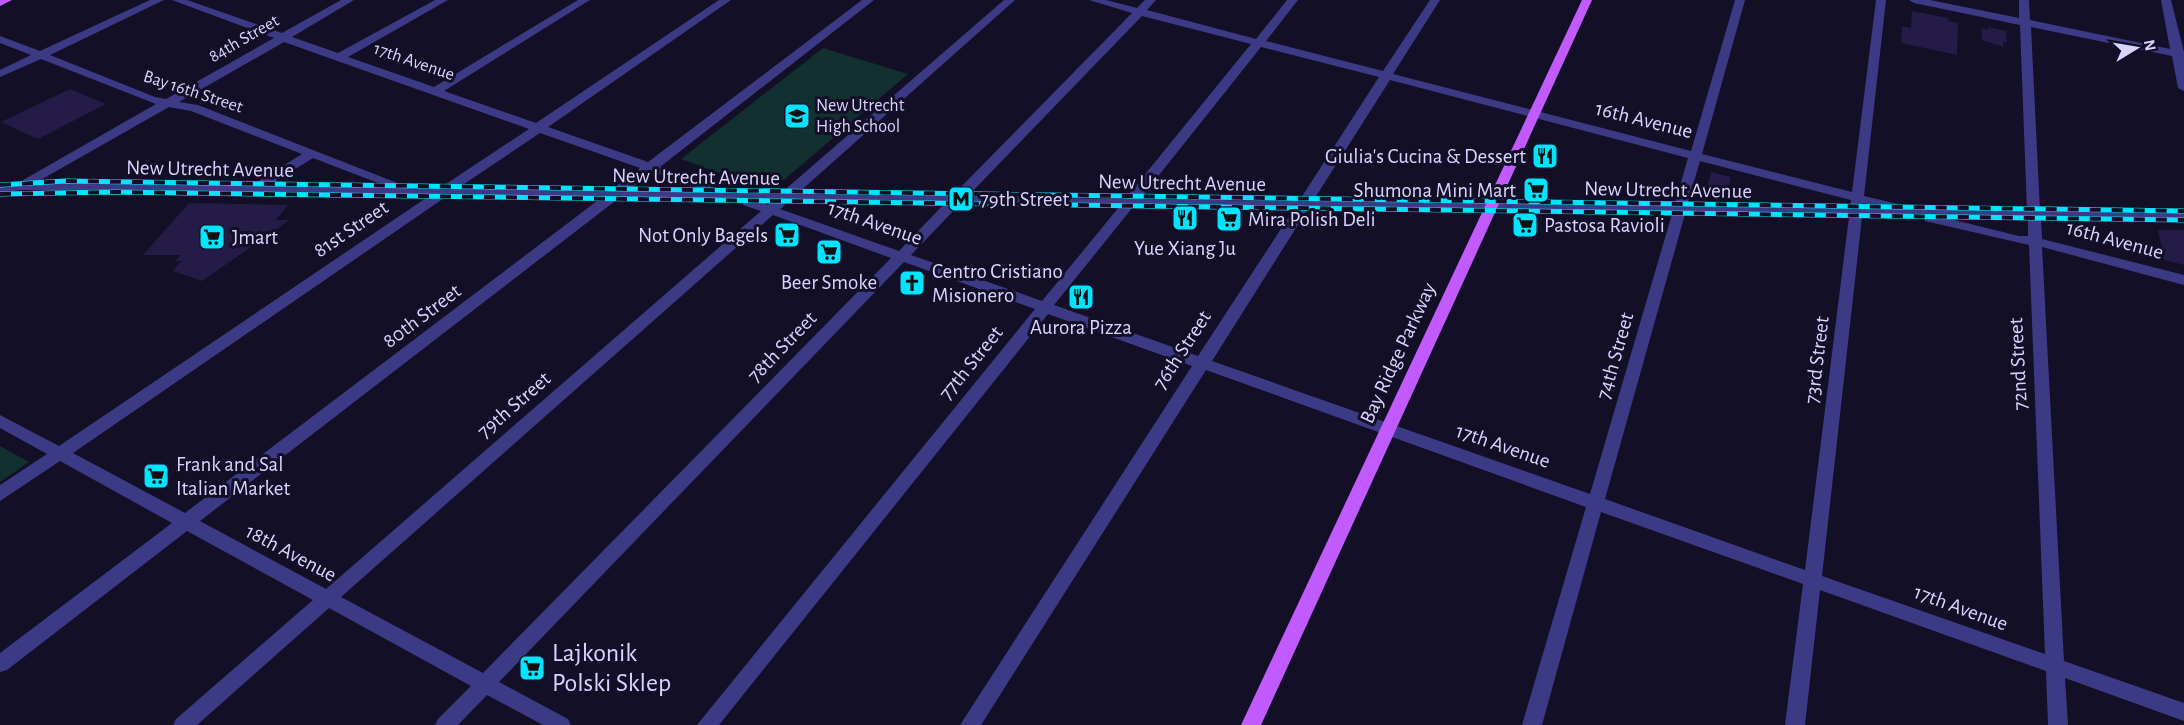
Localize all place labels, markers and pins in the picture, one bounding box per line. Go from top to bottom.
place label: New Utrecht High School [816,97,905,136]
school or university icon: New Utrecht High School [782,101,812,131]
restaurant icon: Giulia's Cucina & Dessert [1530,141,1560,171]
place label: Giulia's Cucina & Dessert [1325,146,1526,167]
supermarket icon: Shumona Mini Mart [1521,175,1551,205]
place label: Shumona Mini Mart [1354,180,1516,201]
metro station icon: 79th Street [946,184,976,214]
place label: 79th Street [980,189,1069,210]
restaurant icon: Yue Xiang Ju [1170,203,1200,233]
supermarket icon: Mira Polish Deli [1214,204,1244,234]
place label: Mira Polish Deli [1248,209,1376,230]
supermarket icon: Pastosa Ravioli [1510,210,1540,240]
place label: Pastosa Ravioli [1544,215,1665,236]
supermarket icon: Not Only Bagels [772,220,802,250]
supermarket icon: Jmart [197,222,227,252]
place label: Not Only Bagels [638,225,768,246]
place label: Jmart [232,227,278,248]
supermarket icon: Beer Smoke [814,237,844,267]
place label: Yue Xiang Ju [1134,238,1236,259]
place label: Centro Cristiano Misionero [932,261,1063,306]
church icon: Centro Cristiano Misionero [897,268,927,298]
place label: Beer Smoke [781,272,877,293]
restaurant icon: Aurora Pizza [1066,282,1096,312]
place label: Aurora Pizza [1030,317,1132,338]
place label: Frank and Sal Italian Market [176,454,290,499]
supermarket icon: Frank and Sal Italian Market [141,461,171,491]
place label: Lajkonik Polski Sklep [552,640,671,696]
supermarket icon: Lajkonik Polski Sklep [517,653,547,683]

